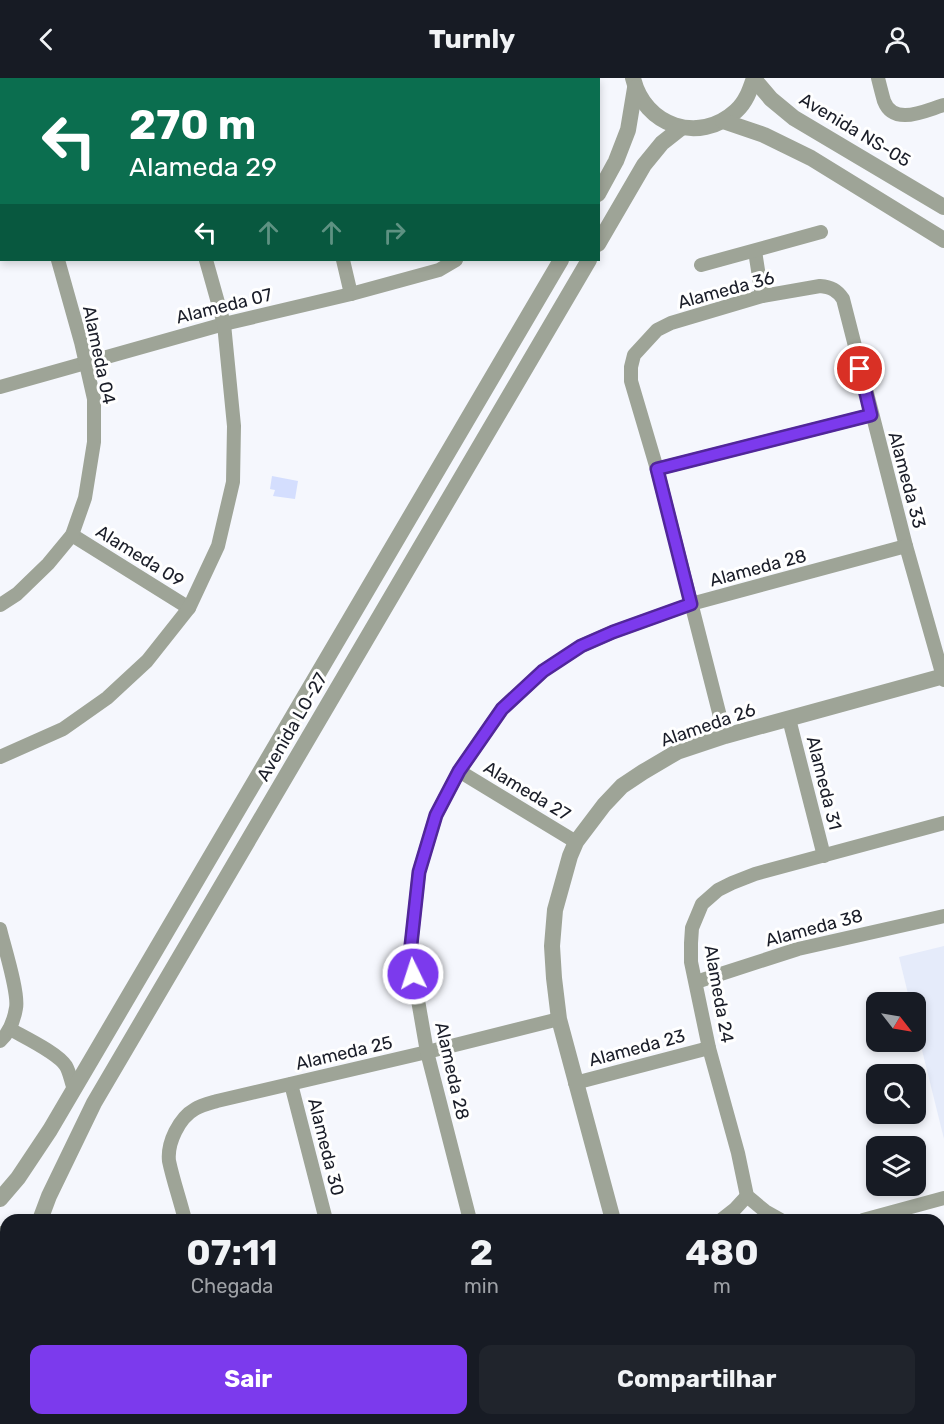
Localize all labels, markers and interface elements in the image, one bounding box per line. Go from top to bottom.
icon: back [30,23,63,56]
text: Turnly [429,23,515,55]
icon: person [881,23,914,56]
street label: Avenida NS-05 [795,88,915,172]
text: 270 m [129,100,256,150]
icon: left [30,102,108,180]
text: Alameda 29 [129,151,277,183]
icon: left [189,216,222,249]
icon: ahead [252,216,285,249]
icon: ahead [315,216,348,249]
icon: right [378,216,411,249]
street label: Alameda 36 [675,267,777,313]
street label: Alameda 07 [174,283,274,329]
street label: Alameda 04 [78,304,120,406]
pin [834,343,885,394]
icon: arrive [843,352,876,385]
street label: Alameda 33 [884,429,930,531]
street label: Alameda 09 [92,520,188,592]
street label: Alameda 28 [707,544,809,592]
street label: Avenida LO-27 [252,669,332,785]
street label: Alameda 26 [658,698,758,752]
street label: Alameda 31 [802,734,846,832]
street label: Alameda 27 [480,757,574,825]
street label: Alameda 38 [763,904,865,952]
position arrow [381,942,445,1006]
street label: Alameda 24 [700,943,738,1045]
north arrow [866,992,926,1052]
map controls [866,992,926,1196]
street label: Alameda 28 [430,1020,474,1122]
street label: Alameda 23 [586,1025,688,1071]
street label: Alameda 25 [293,1031,395,1075]
button: search [866,1064,926,1124]
street label: Alameda 30 [303,1096,349,1198]
button: layers [866,1136,926,1196]
text: 07:11 [186,1231,278,1274]
text: 2 [470,1231,493,1274]
text: 480 [685,1231,759,1274]
text: Chegada [191,1274,273,1298]
text: min [464,1274,499,1298]
text: m [713,1274,731,1298]
button: Sair [30,1345,467,1414]
button: Compartilhar [479,1345,915,1414]

